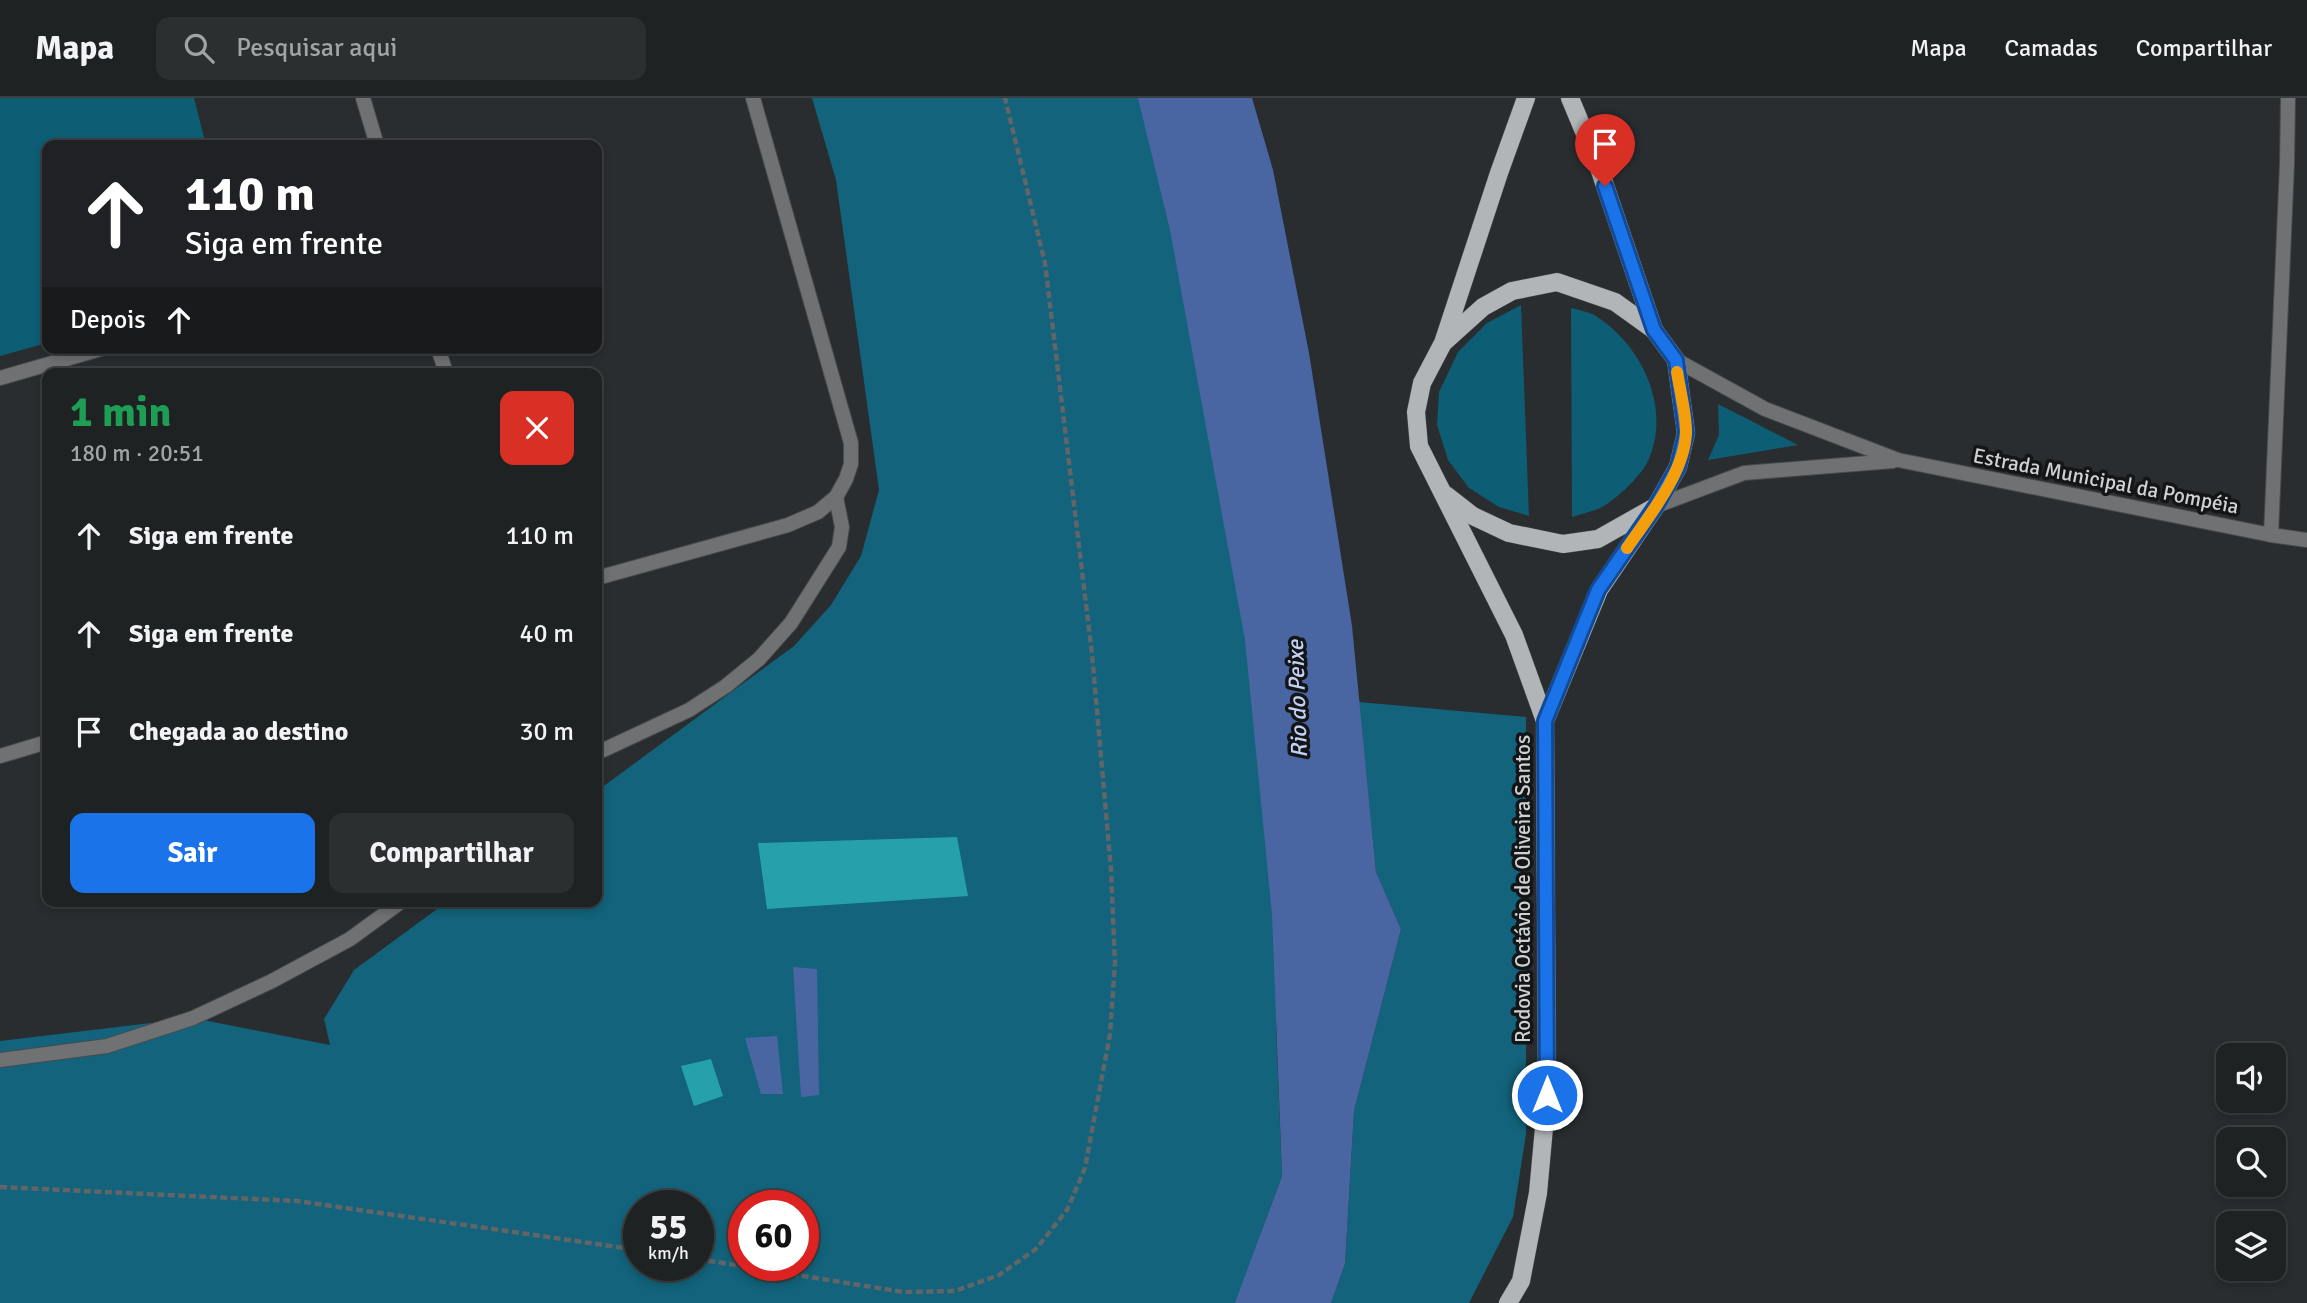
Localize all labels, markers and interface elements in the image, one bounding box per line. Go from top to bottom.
search box [156,17,646,80]
text: Mapa [35,28,114,69]
icon: search [180,29,218,67]
text: Pesquisar aqui [236,32,397,64]
text: Mapa [1910,33,1967,63]
text: Camadas [2005,33,2098,63]
text: Compartilhar [2136,33,2272,63]
pin [1575,114,1635,186]
icon: arrive [1586,125,1624,163]
text: 110 m [185,164,315,224]
icon: ahead [70,168,161,259]
text: Siga em frente [185,224,383,263]
icon: ahead [160,301,198,339]
text: Depois [70,304,146,336]
text: 1 min [70,387,171,438]
button: close [500,391,574,465]
text: 180 m · 20:51 [70,439,204,468]
street label: Estrada Municipal da Pompéia [1971,442,2241,520]
icon: ahead [70,517,108,555]
text: Siga em frente [129,520,293,552]
text: 110 m [505,520,574,552]
icon: ahead [70,615,108,653]
text: Siga em frente [129,618,293,650]
text: 40 m [519,618,574,650]
water label: Rio do Peixe [1281,638,1314,758]
icon: arrive [70,713,108,751]
text: Chegada ao destino [129,716,348,748]
text: 30 m [519,716,574,748]
street label: Rodovia Octávio de Oliveira Santos [1510,735,1536,1043]
button: Sair [70,813,315,893]
button: Compartilhar [329,813,574,893]
map controls [2216,1043,2286,1281]
button: sound [2216,1043,2286,1113]
position arrow [1510,1058,1584,1132]
button: search [2216,1127,2286,1197]
speed limit sign: 60 [728,1190,819,1281]
text: 55 [650,1205,687,1248]
button: layers [2216,1211,2286,1281]
text: km/h [648,1242,689,1264]

